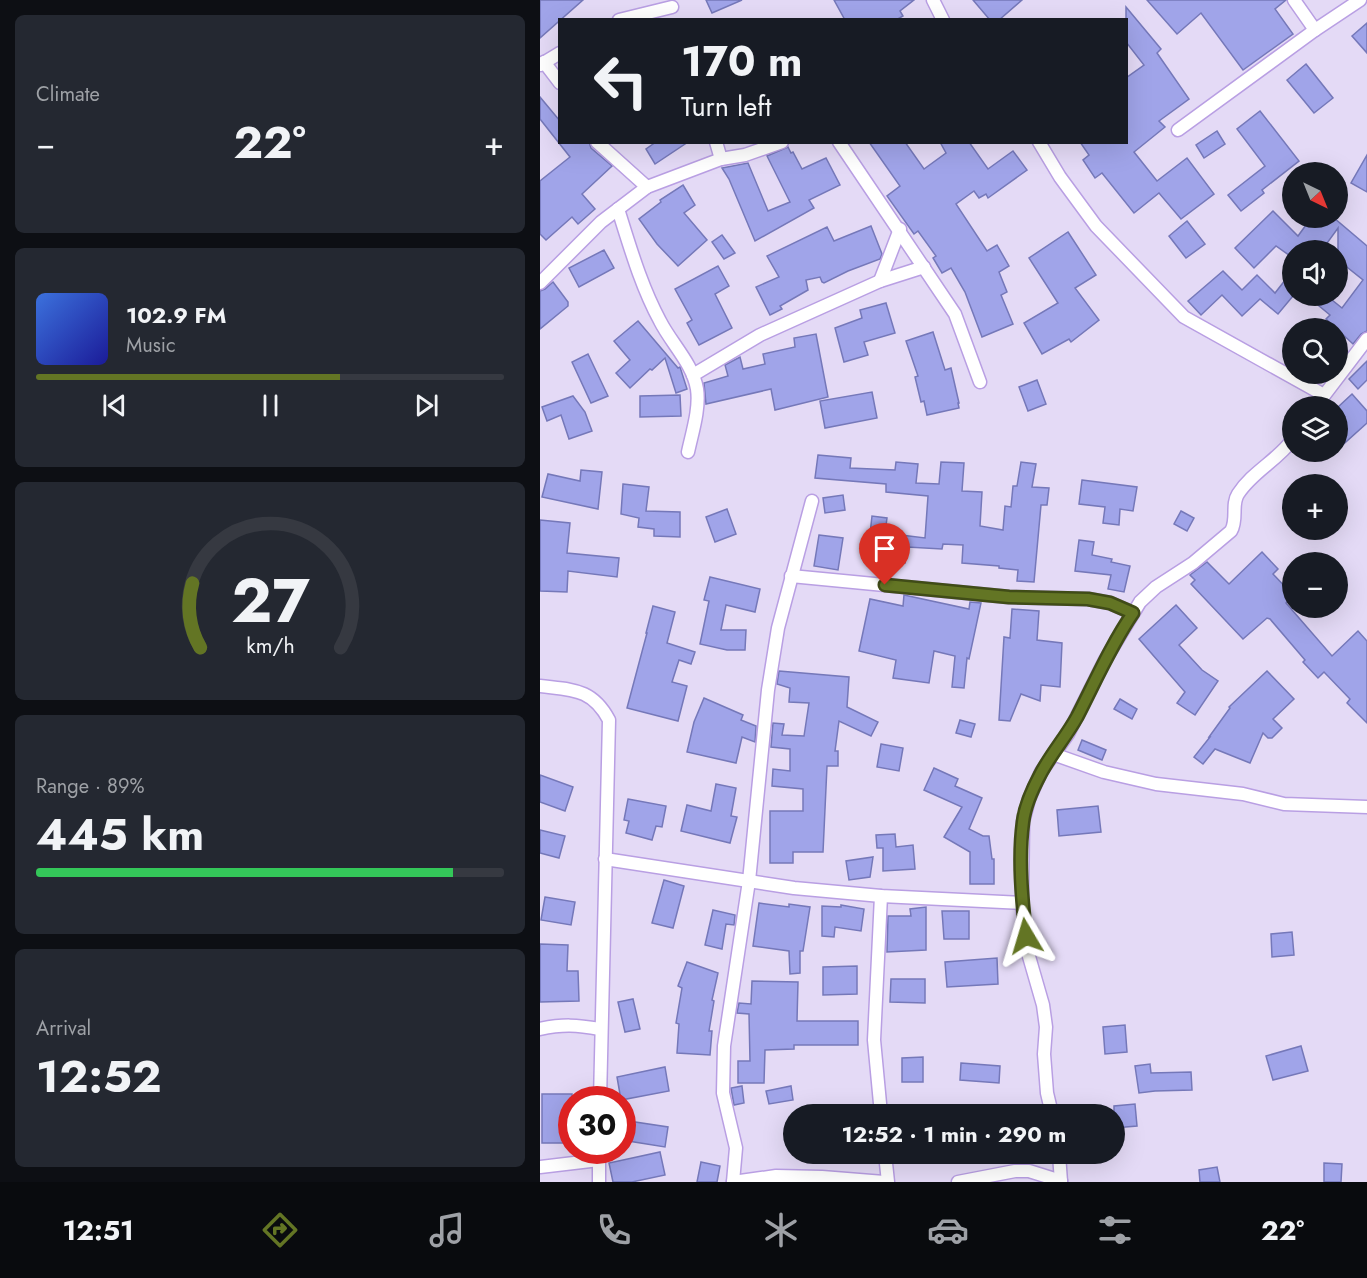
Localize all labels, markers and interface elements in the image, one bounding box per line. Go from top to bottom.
text: 170 m [681,31,803,92]
icon: left [582,42,660,120]
text: Climate [36,80,100,109]
text: Turn left [681,87,771,126]
text: 22° [233,110,306,175]
text: − [36,120,55,167]
text: + [484,120,504,167]
north arrow [1282,162,1348,228]
map controls [1282,162,1348,618]
button: sound [1282,240,1348,306]
text: 102.9 FM [126,299,226,331]
button: search [1282,318,1348,384]
text: Music [126,331,176,360]
icon: previous [98,389,131,422]
icon: pause [254,389,287,422]
icon: next [410,389,443,422]
button: layers [1282,396,1348,462]
button: + [1282,474,1348,540]
pin [859,523,910,585]
icon: arrive [868,532,901,565]
button: − [1282,552,1348,618]
text: 27 [231,555,310,645]
text: km/h [246,630,294,661]
text: Range · 89% [36,772,144,801]
text: 445 km [36,802,204,867]
position arrow [994,904,1058,968]
text: Arrival [36,1014,91,1043]
text: 12:52 [36,1044,161,1109]
speed limit sign: 30 [558,1086,636,1164]
text: 12:52 · 1 min · 290 m [842,1118,1066,1150]
icon: directions [259,1209,301,1251]
icon: music [426,1209,468,1251]
icon: phone [593,1209,635,1251]
icon: climate [760,1209,802,1251]
icon: car [927,1209,969,1251]
icon: filters [1094,1209,1136,1251]
text: 12:51 [63,1211,134,1250]
text: 22° [1261,1211,1304,1250]

